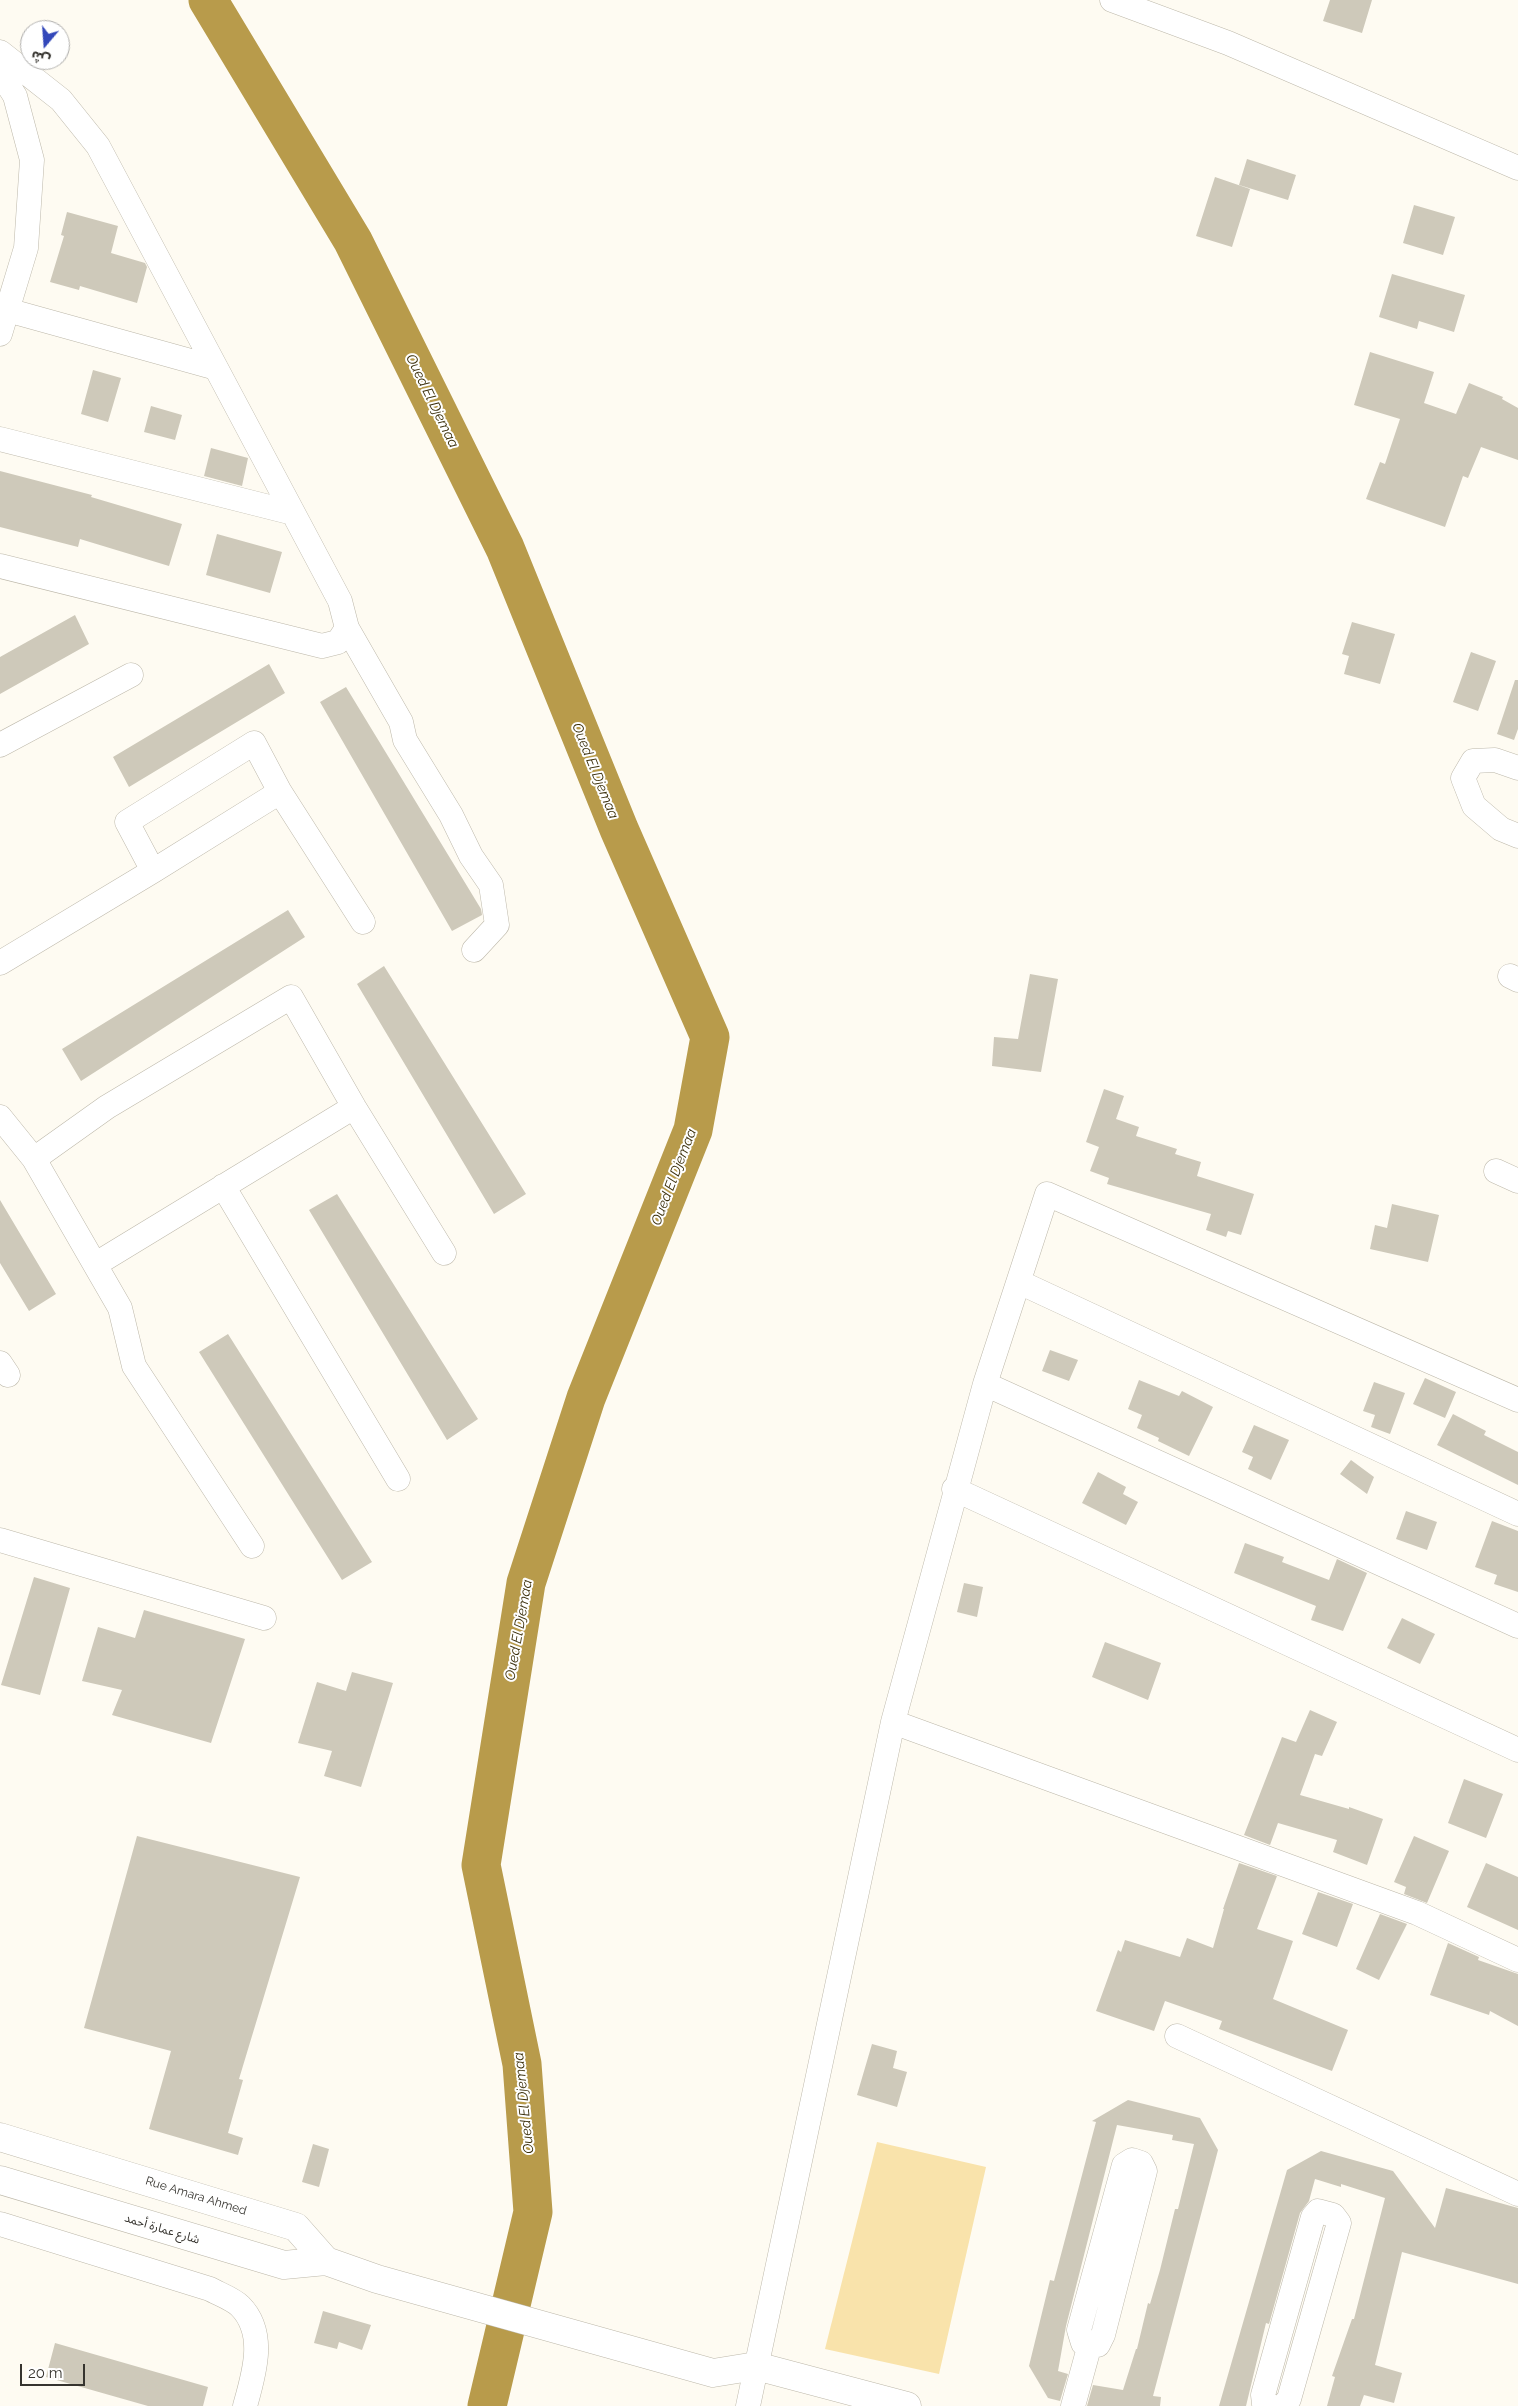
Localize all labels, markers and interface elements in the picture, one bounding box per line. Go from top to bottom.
north arrow [20,20,70,70]
text: ش [29,48,52,69]
water label: Oued El Djemaa [402,351,462,451]
water label: Oued El Djemaa [568,721,622,821]
water label: Oued El Djemaa [648,1126,700,1228]
water label: Oued El Djemaa [502,1578,536,1682]
water label: Oued El Djemaa [510,2051,538,2155]
street label: Rue Amara Ahmed [144,2174,248,2218]
street label: شارع عمارة أحمد [123,2211,201,2247]
scale bar [22,2354,88,2386]
text: 20 m [28,2364,63,2382]

